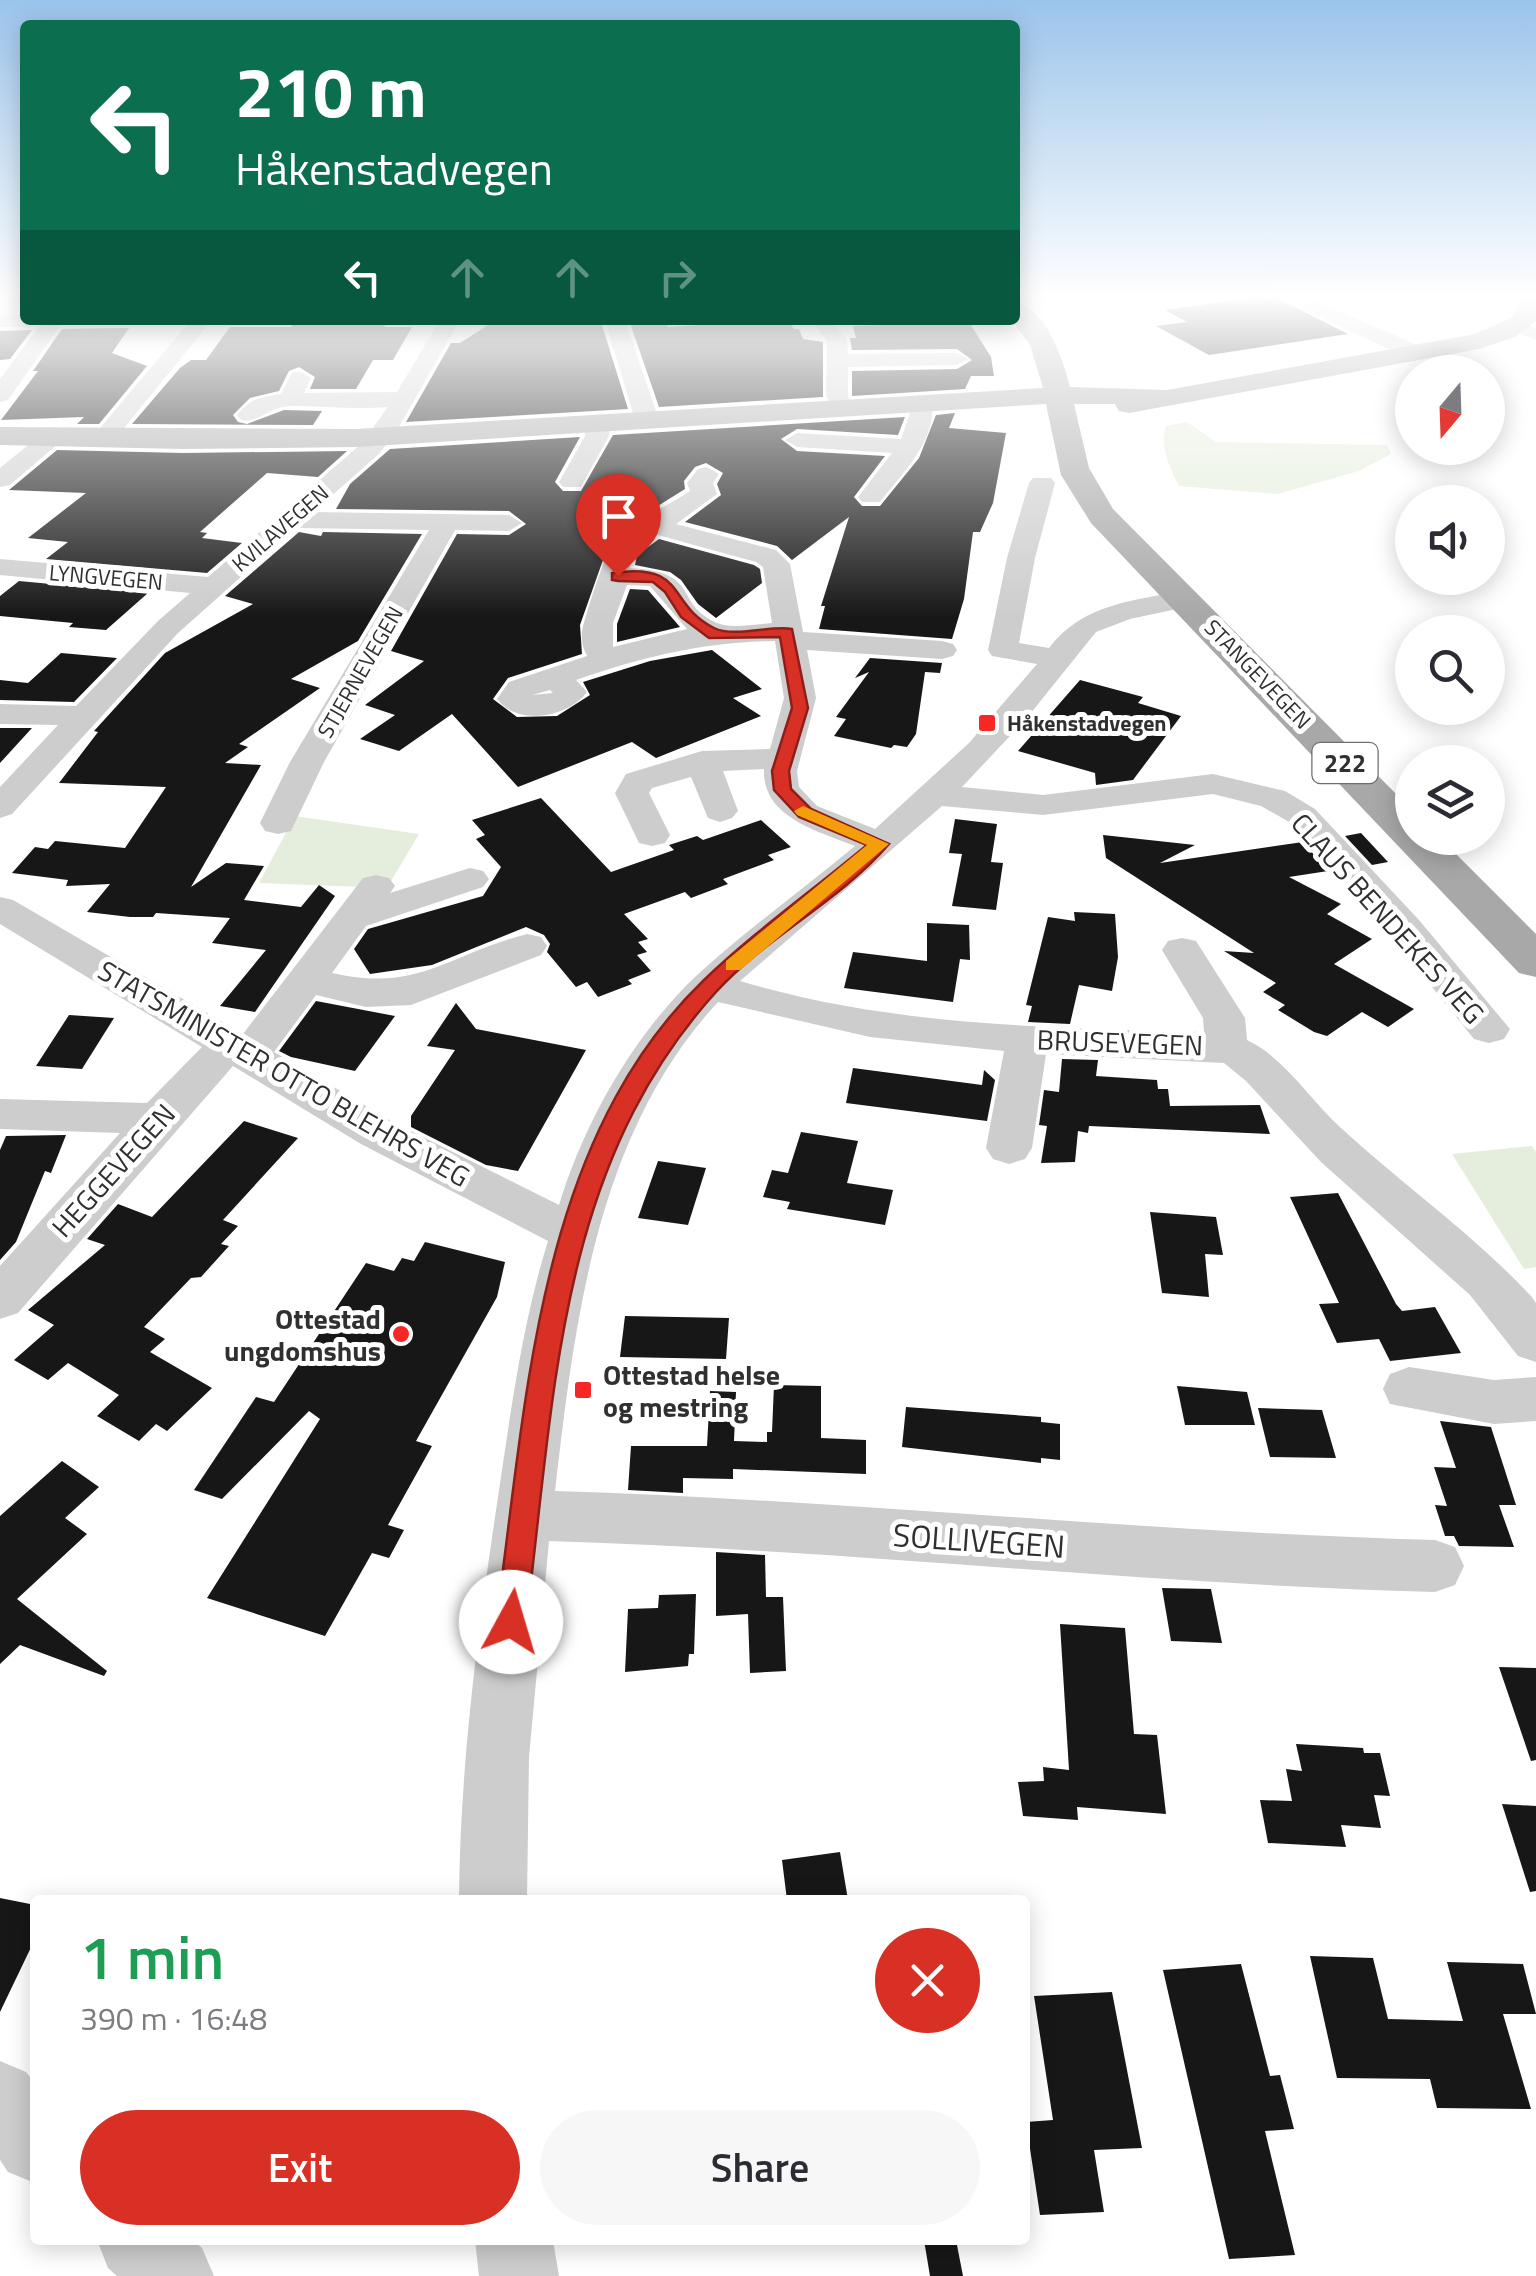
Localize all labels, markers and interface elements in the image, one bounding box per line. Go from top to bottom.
text: 210 m [235,38,427,144]
icon: left [70,60,200,190]
text: Håkenstadvegen [235,134,553,202]
icon: left [335,250,390,305]
icon: ahead [440,250,495,305]
icon: ahead [545,250,600,305]
icon: right [650,250,705,305]
north arrow [1395,355,1505,465]
map controls [1395,355,1505,855]
pin [576,474,661,577]
street label: KVILAVEGEN [224,476,336,580]
button: sound [1395,485,1505,595]
icon: arrive [591,489,646,544]
street label: LYNGVEGEN [48,555,164,599]
street label: STJERNEVEGEN [308,600,412,744]
street label: STANGEVEGEN [1197,611,1319,737]
button: search [1395,615,1505,725]
place label: Håkenstadvegen [1007,706,1167,740]
marker: Håkenstadvegen [976,712,998,734]
road number: 222 [1312,743,1378,783]
button: layers [1395,745,1505,855]
street label: CLAUS BENDEKES VEG [1281,803,1495,1033]
street label: STATSMINISTER OTTO BLEHRS VEG [90,949,478,1197]
street label: BRUSEVEGEN [1036,1018,1204,1066]
street label: HEGGEVEGEN [41,1093,185,1247]
place label: Ottestad ungdomshus [224,1297,381,1372]
marker: Ottestad ungdomshus [390,1323,412,1345]
place label: Ottestad helse og mestring [603,1353,780,1428]
marker: Ottestad helse og mestring [572,1379,594,1401]
street label: SOLLIVEGEN [891,1510,1067,1570]
position arrow [459,1570,563,1674]
text: 1 min [80,1911,224,2002]
button: close [875,1928,980,2033]
text: 390 m · 16:48 [80,1994,267,2042]
button: Exit [80,2110,520,2225]
button: Share [540,2110,980,2225]

